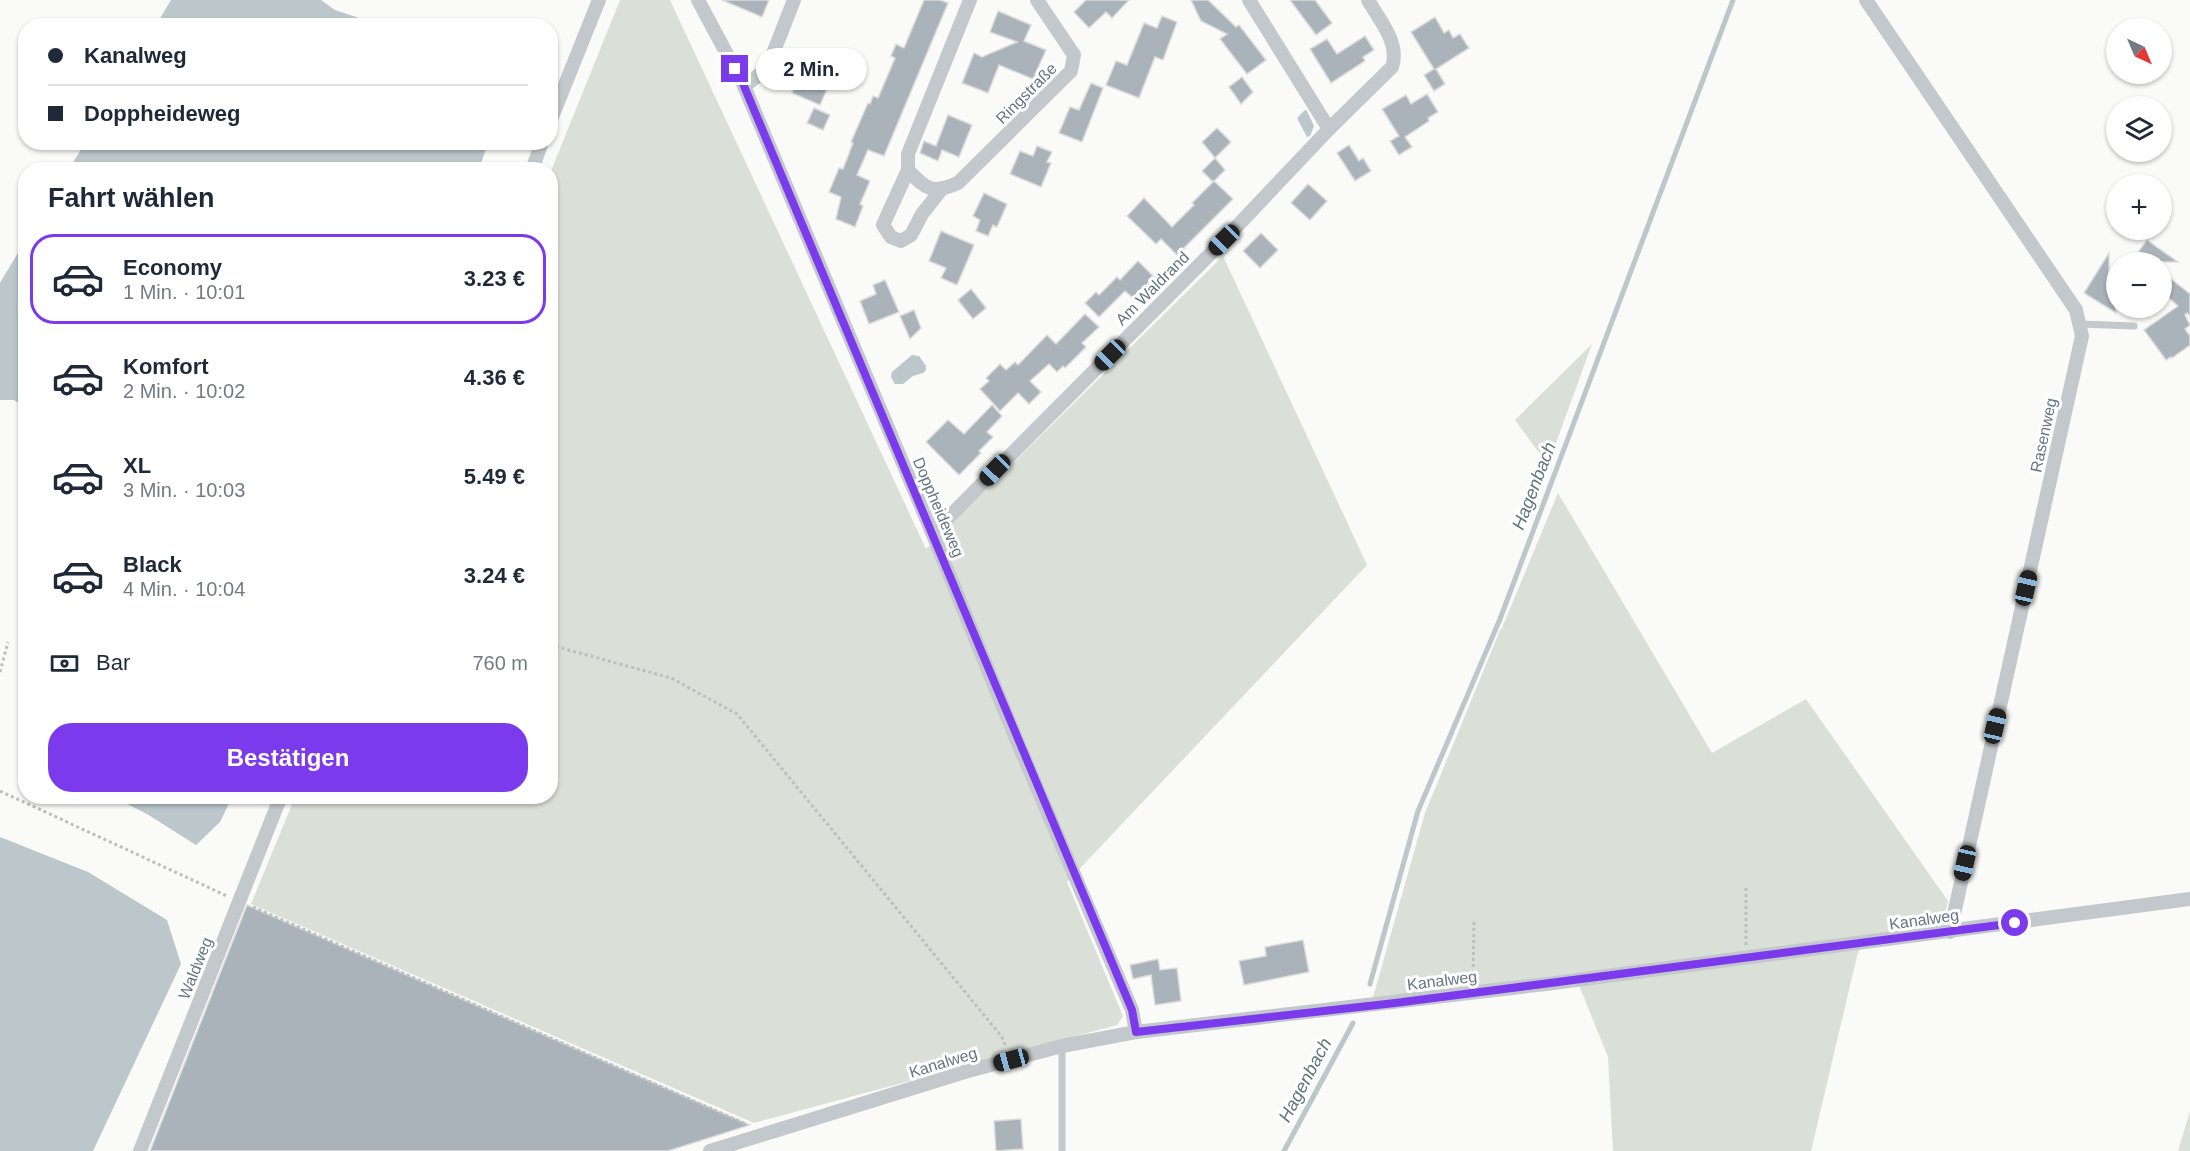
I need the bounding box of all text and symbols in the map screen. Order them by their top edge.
north arrow [2106,18,2172,84]
map controls [2106,18,2172,318]
text: Kanalweg [84,43,187,68]
callout: 2 Min. [756,48,867,90]
route end [721,55,748,82]
text: 2 Min. [783,58,840,80]
street label: Ringstraße [993,60,1060,127]
button: layers [2106,96,2172,162]
text: Doppheideweg [84,101,240,126]
button: + [2106,174,2172,240]
text: Fahrt wählen [48,183,215,213]
car [1205,221,1243,259]
street label: Am Waldrand [1112,248,1192,328]
icon: car [51,252,105,306]
button: − [2106,252,2172,318]
text: Economy [123,255,222,280]
text: 3.23 € [464,266,525,291]
text: 1 Min. · 10:01 [123,281,245,303]
car [1091,336,1129,374]
icon: car [51,351,105,405]
text: Komfort [123,354,209,379]
text: 4.36 € [464,365,525,390]
text: 2 Min. · 10:02 [123,380,245,402]
street label: Rasenweg [2027,396,2060,474]
water label: Hagenbach [1508,439,1560,533]
icon: car [51,450,105,504]
car [976,451,1014,489]
text: XL [123,453,151,478]
street label: Doppheideweg [910,455,967,560]
text: 5.49 € [464,464,525,489]
text: 3 Min. · 10:03 [123,479,245,501]
icon: car [51,549,105,603]
text: Black [123,552,182,577]
text: 3.24 € [464,563,525,588]
car [2013,568,2039,608]
text: 4 Min. · 10:04 [123,578,245,600]
icon: cash [48,647,81,680]
text: Bar [96,650,130,675]
text: 760 m [472,652,528,674]
car [1982,706,2008,746]
button: Bestätigen [48,723,528,792]
car [1952,843,1978,883]
street label: Kanalweg [1888,906,1960,933]
route start [2001,909,2028,936]
street label: Waldweg [175,935,216,1002]
street label: Kanalweg [1406,968,1478,993]
water label: Hagenbach [1275,1035,1335,1125]
street label: Kanalweg [907,1044,979,1081]
car [991,1047,1031,1073]

